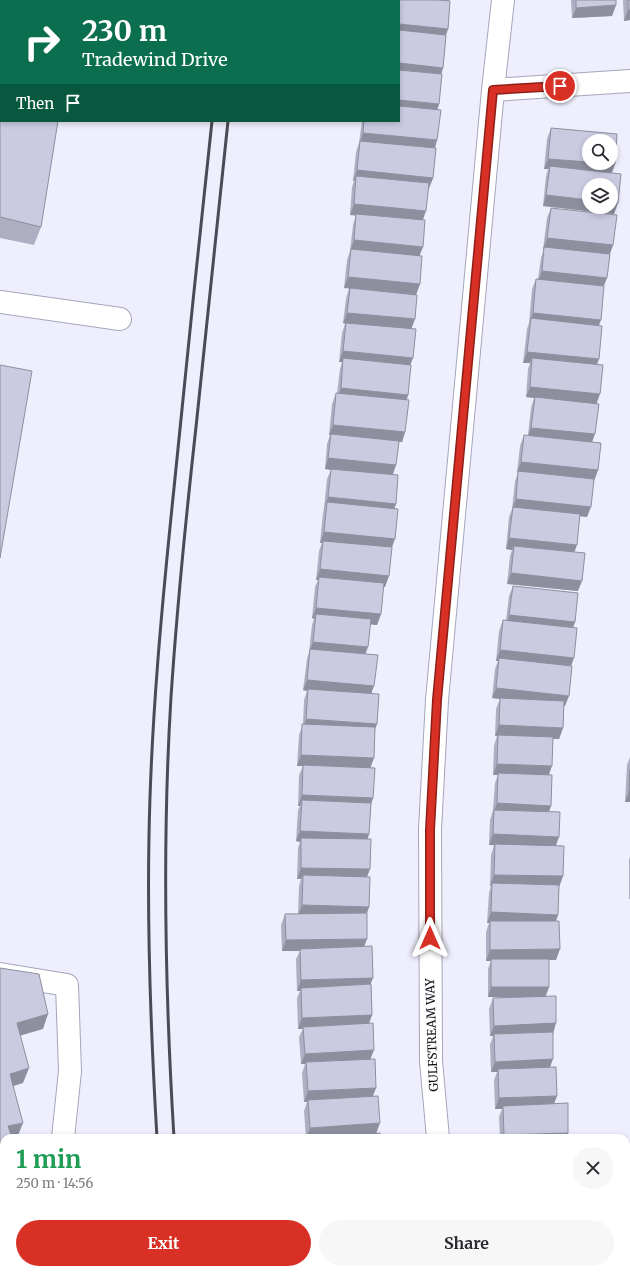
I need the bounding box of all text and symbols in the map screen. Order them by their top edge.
text: 230 m [82,13,167,49]
icon: right [16,16,68,68]
text: Tradewind Drive [82,48,228,71]
pin [543,69,577,103]
icon: arrive [549,75,571,97]
icon: arrive [62,92,84,114]
text: Then [16,94,54,113]
map controls [582,134,618,214]
button: search [582,134,618,170]
button: layers [582,178,618,214]
position arrow [409,917,451,959]
street label: GULFSTREAM WAY [422,978,441,1092]
text: 1 min [16,1144,81,1175]
button: close [572,1147,614,1189]
text: 250 m · 14:56 [16,1175,93,1192]
button: Exit [16,1220,311,1266]
button: Share [319,1220,614,1266]

